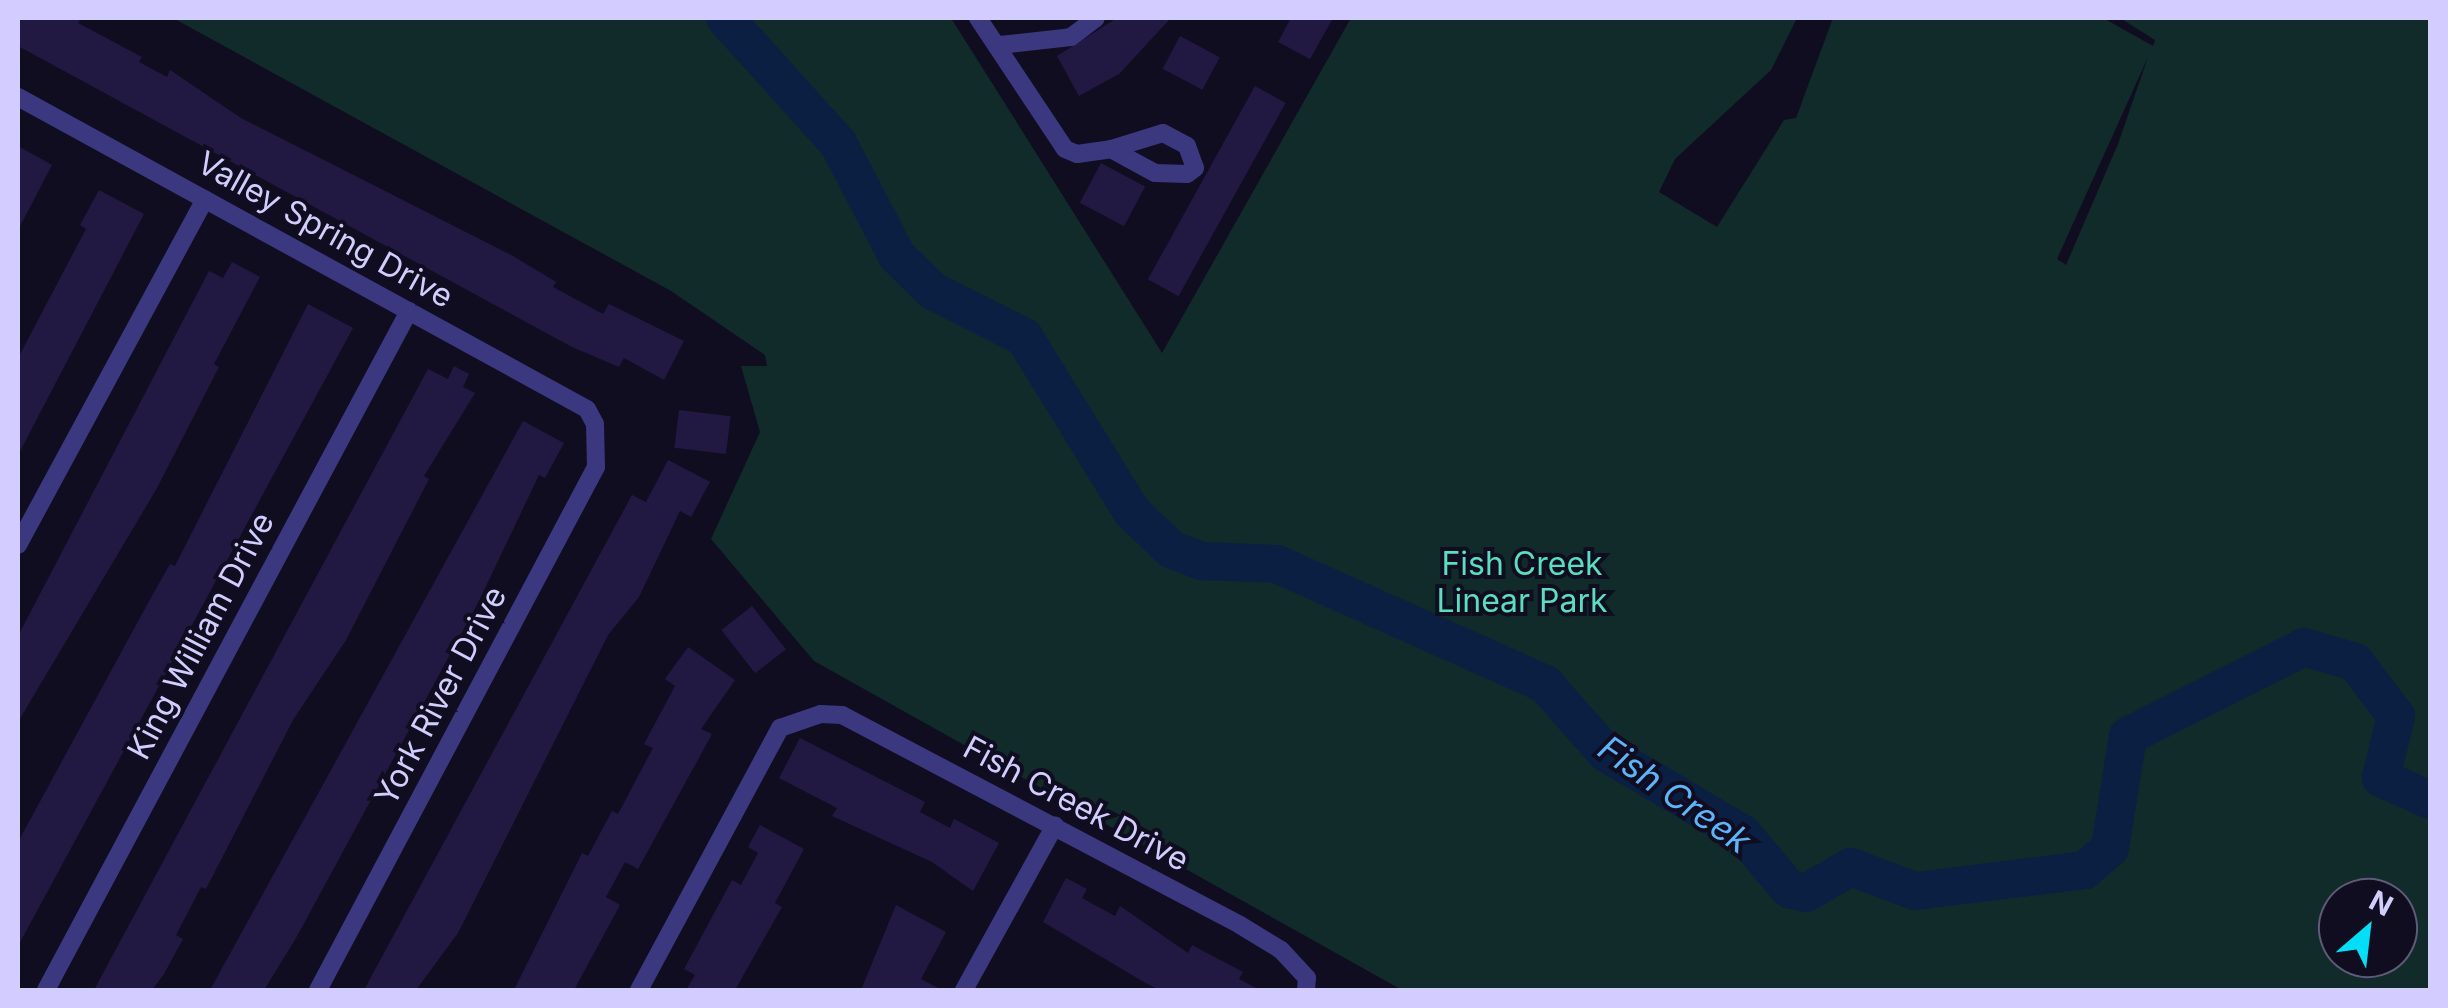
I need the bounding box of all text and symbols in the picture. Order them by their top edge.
street label: Valley Spring Drive [190,144,460,316]
street label: King William Drive [120,506,282,766]
park label: Fish Creek Linear Park [1436,546,1608,621]
street label: York River Drive [367,580,515,812]
water label: Fish Creek [1591,726,1759,862]
street label: Fish Creek Drive [957,728,1195,880]
north arrow [2318,878,2418,978]
text: N [2364,883,2399,923]

